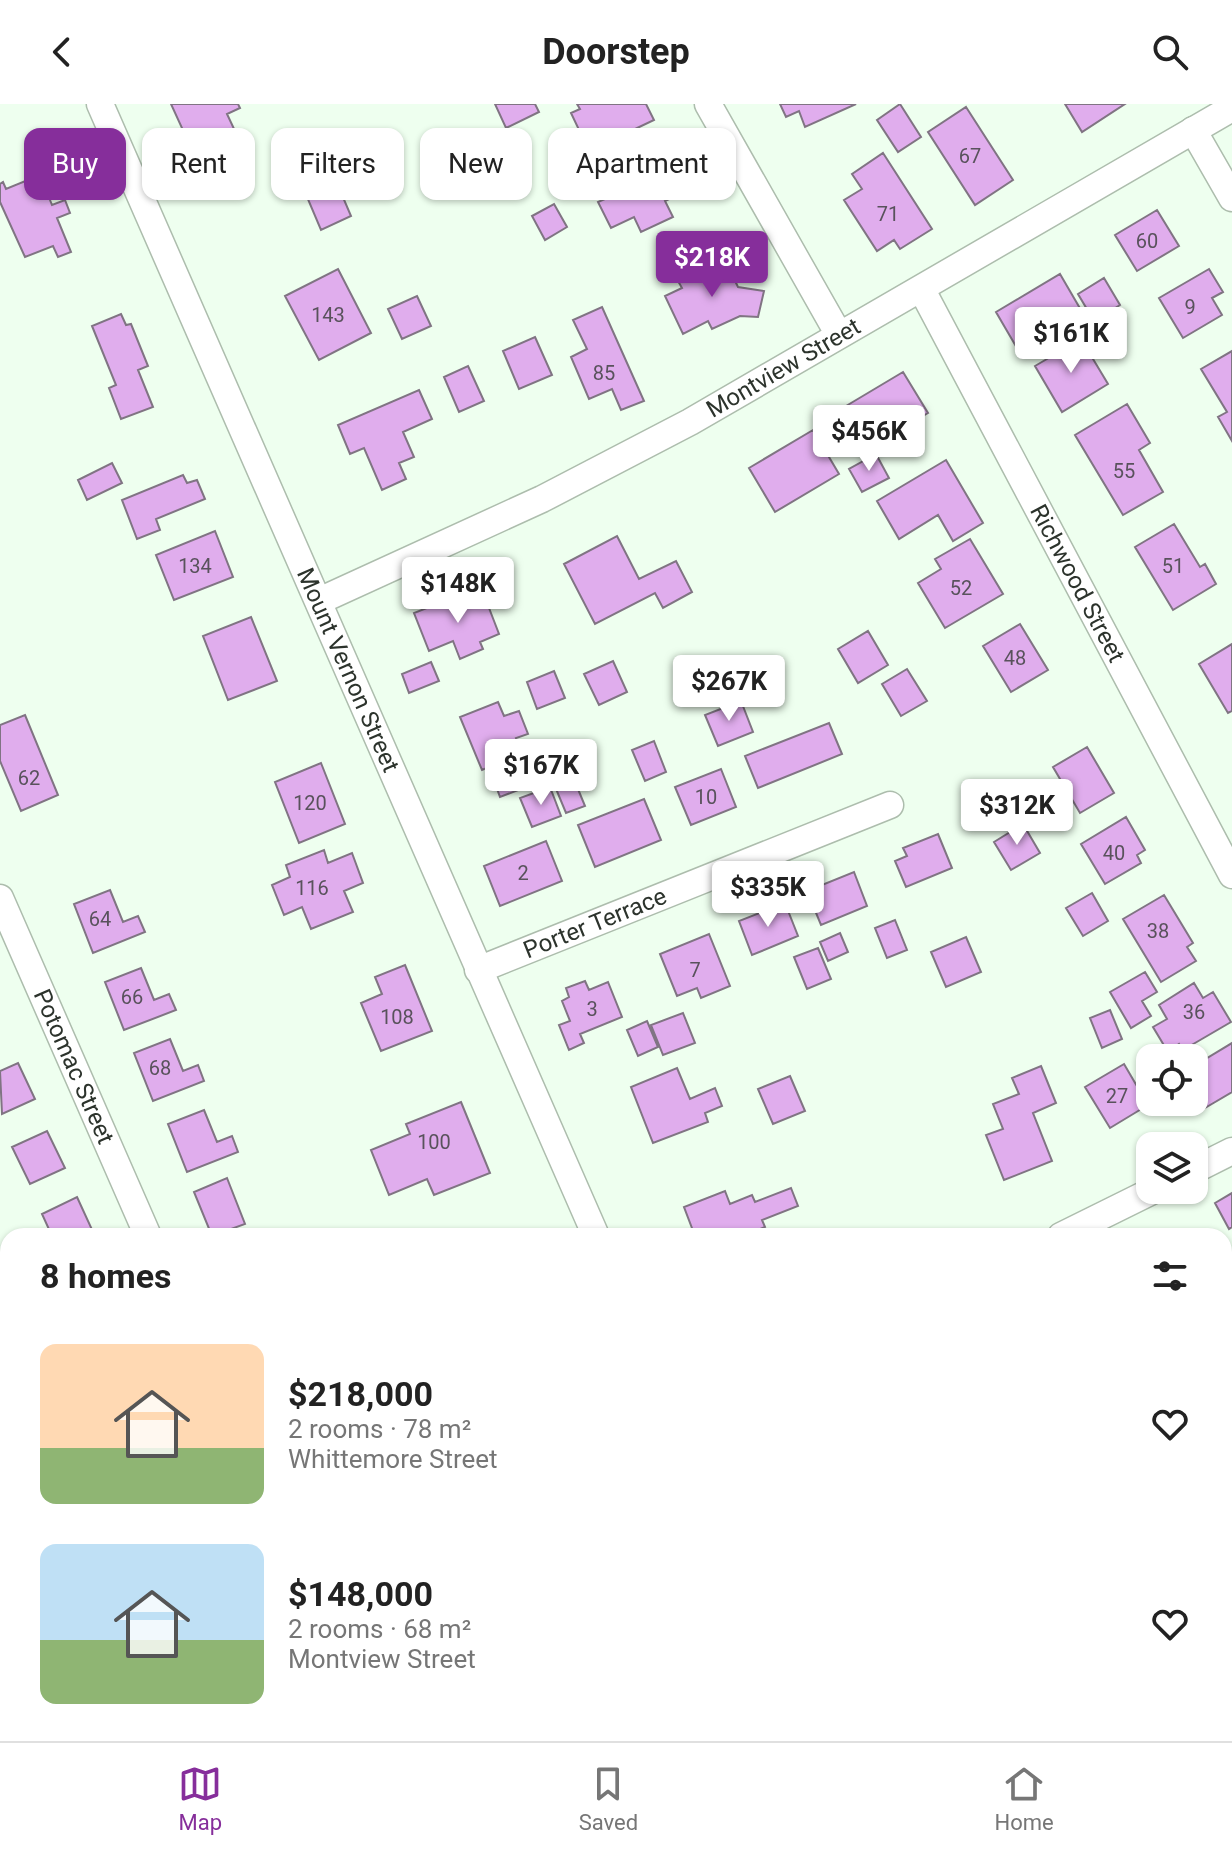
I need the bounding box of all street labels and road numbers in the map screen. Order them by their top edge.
street label: Montview Street [701,312,866,423]
street label: Richwood Street [1024,500,1131,667]
street label: Mount Vernon Street [291,564,405,777]
street label: Porter Terrace [519,882,671,964]
street label: Potomac Street [28,985,120,1148]

